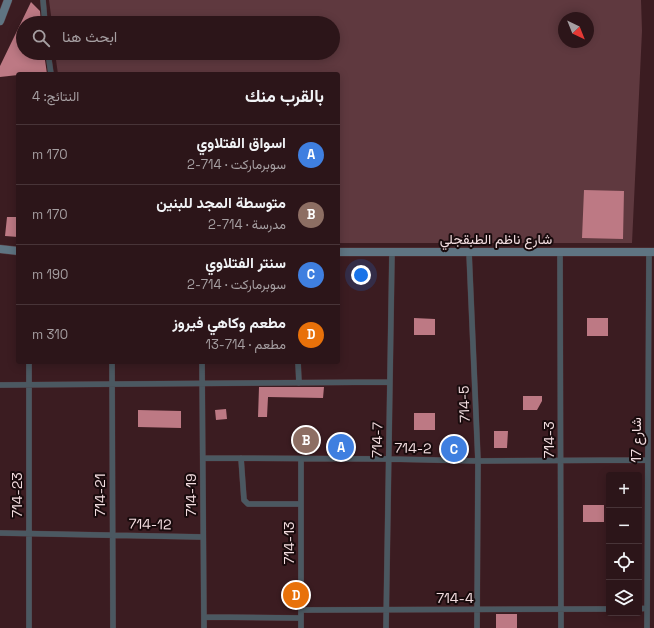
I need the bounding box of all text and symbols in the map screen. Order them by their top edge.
north arrow [558,12,594,48]
search box [16,16,340,60]
icon: search [30,27,52,49]
text: ابحث هنا [62,27,117,46]
text: بالقرب منك [245,85,324,107]
text: النتائج: 4 [32,88,79,105]
text: اسواق الفتلاوي [196,133,286,152]
text: 170 m [32,146,68,163]
text: A [307,146,315,163]
text: سوبرماركت · 714-2 [187,156,286,173]
text: متوسطة المجد للبنين [156,193,286,212]
text: 170 m [32,206,68,223]
text: B [307,206,315,223]
text: مدرسة · 714-2 [208,216,286,233]
street label: شارع ناظم الطبقجلي [440,230,552,251]
text: سنتر الفتلاوي [205,253,286,272]
your location [351,265,371,285]
text: 190 m [32,266,68,283]
text: C [307,266,315,283]
text: سوبرماركت · 714-2 [187,276,286,293]
text: مطعم وكاهي فيروز [172,313,286,332]
text: 310 m [32,326,68,343]
text: D [307,326,315,343]
text: مطعم · 714-13 [206,336,286,353]
street label: 714-5 [454,385,474,423]
street label: شارع 17 [627,417,647,463]
street label: 714-3 [540,421,558,459]
street label: 714-7 [368,422,386,458]
pin: B [293,425,319,455]
pin: A [328,432,354,462]
pin: C [441,434,467,464]
street label: 714-2 [394,439,432,457]
street label: 714-23 [8,472,26,518]
map controls [606,472,642,616]
button: + [606,472,642,508]
street label: 714-21 [91,473,109,517]
street label: 714-19 [182,473,200,517]
button: − [606,508,642,544]
street label: 714-12 [128,515,172,533]
street label: 714-13 [280,521,298,565]
button: locate [606,544,642,580]
pin: D [283,580,309,610]
button: layers [606,580,642,616]
street label: 714-4 [436,589,474,607]

